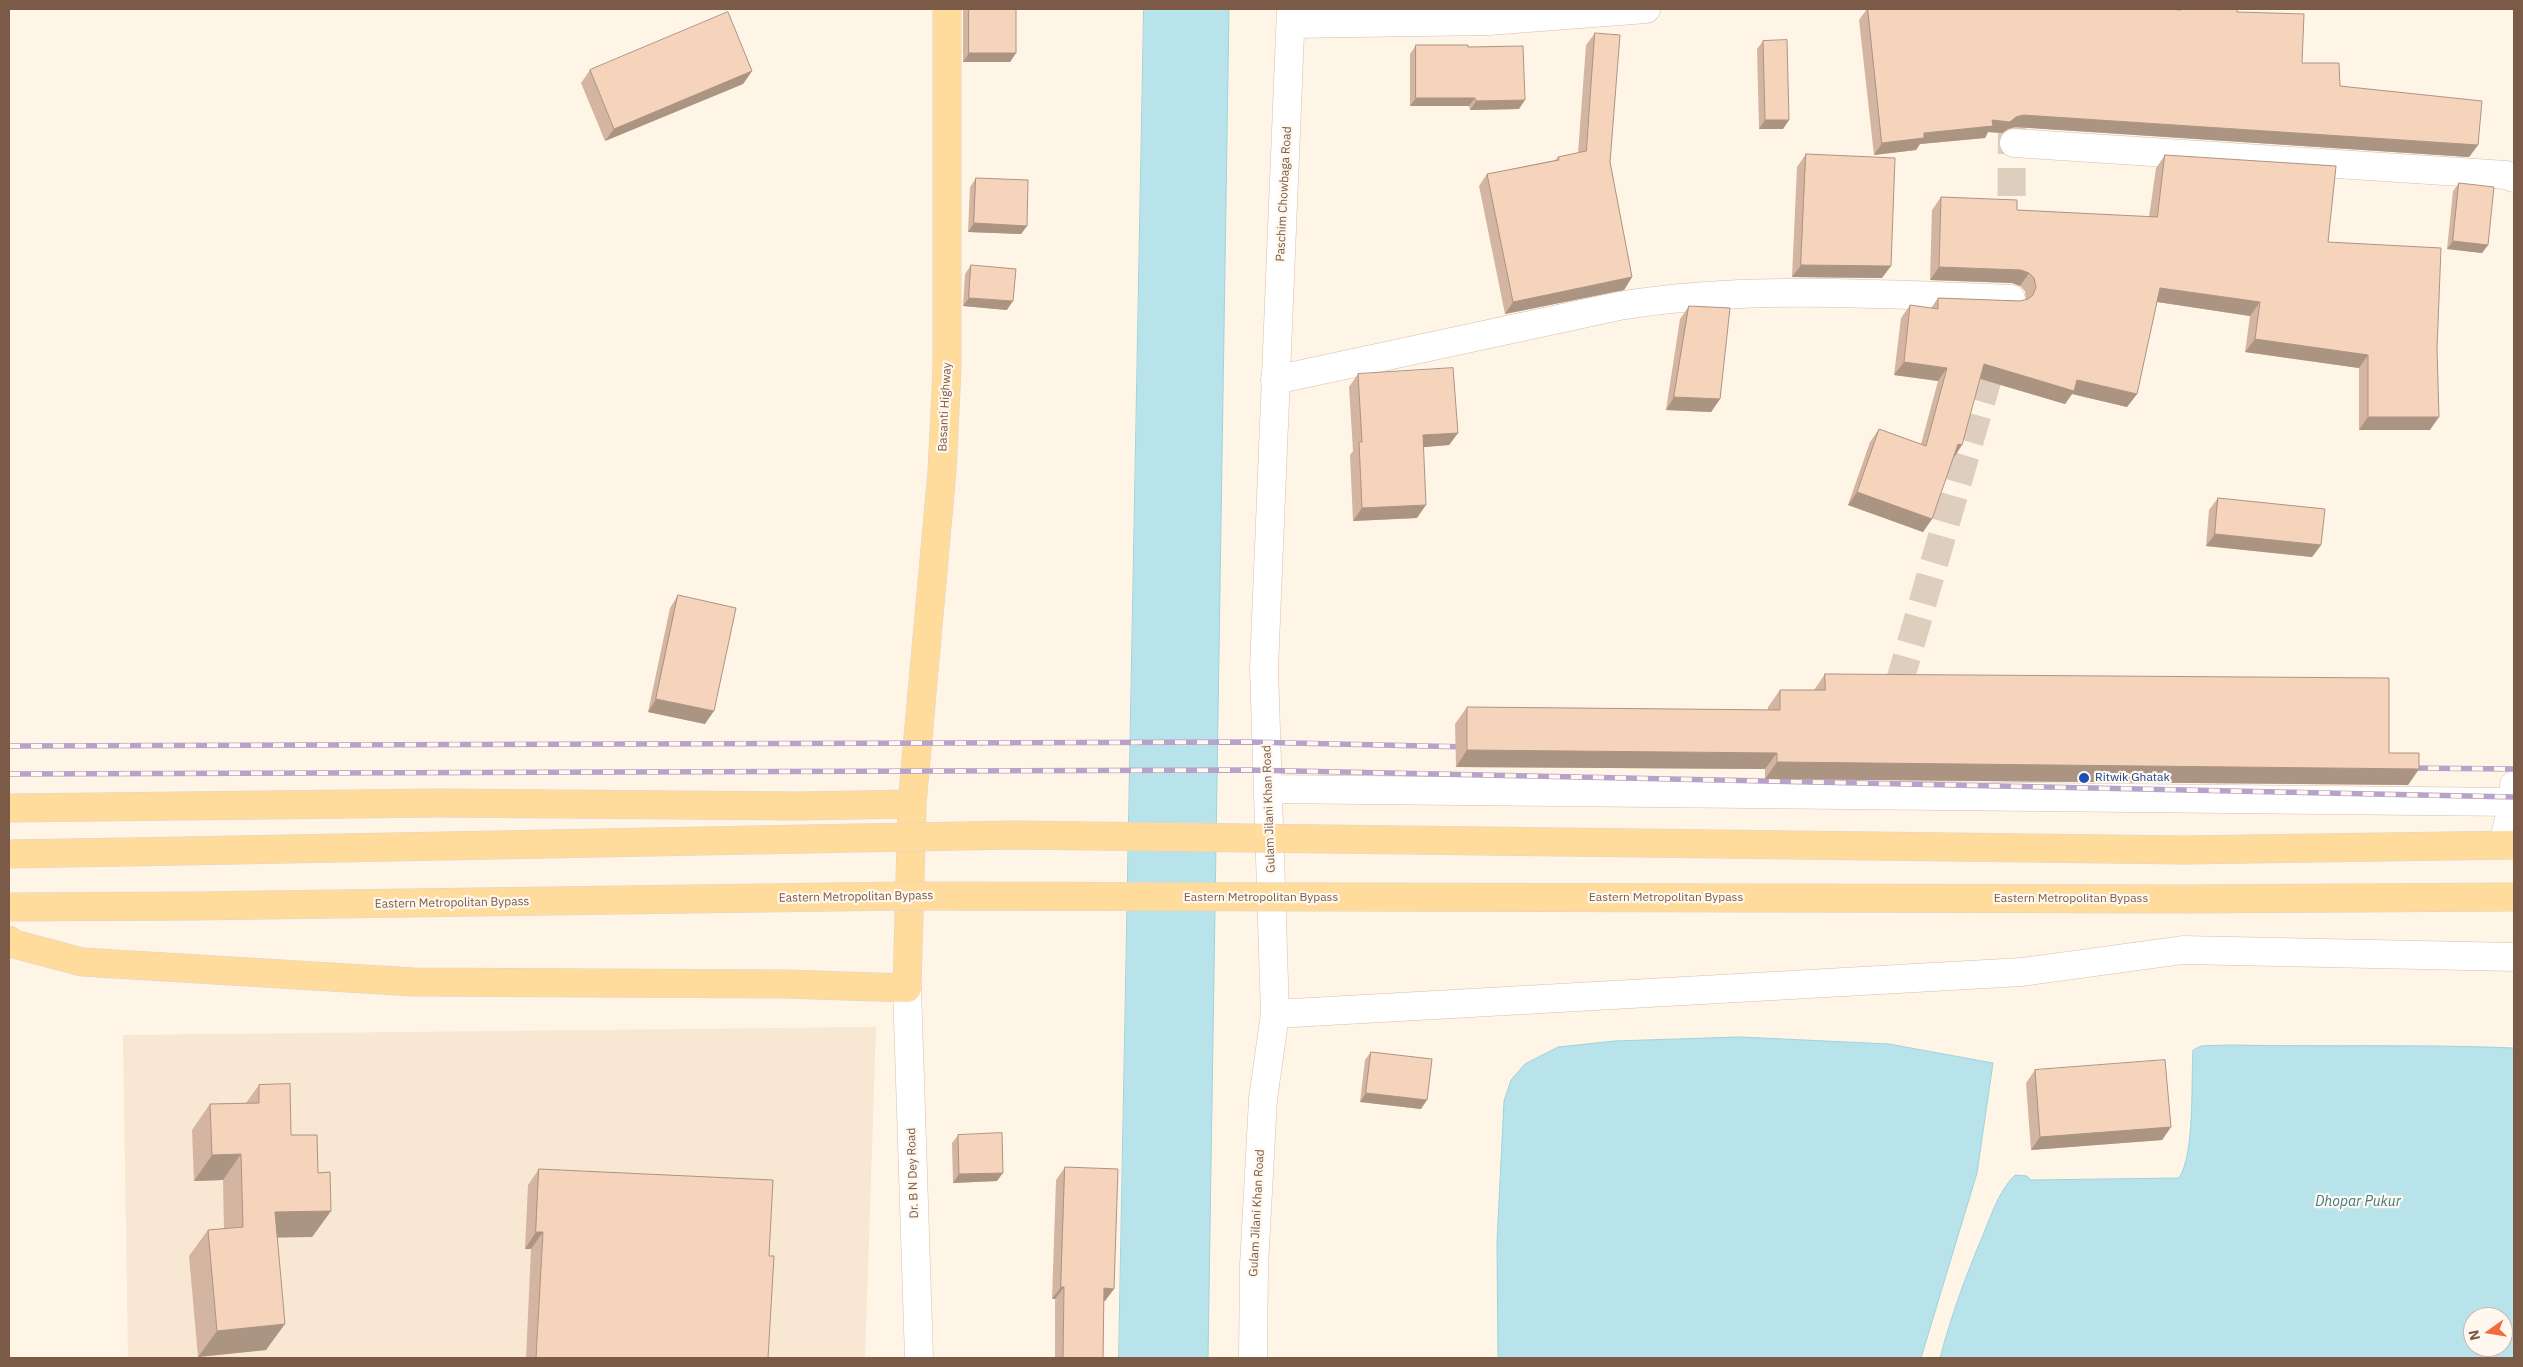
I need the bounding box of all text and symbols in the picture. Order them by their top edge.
street label: Paschim Chowbaga Road [1273,126,1295,262]
street label: Basanti Highway [935,362,955,452]
street label: Gulam Jilani Khan Road [1260,745,1278,873]
marker: Ritwik Ghatak [2077,771,2091,785]
place label: Ritwik Ghatak [2095,771,2170,785]
street label: Eastern Metropolitan Bypass [779,888,933,906]
street label: Eastern Metropolitan Bypass [1184,891,1338,905]
street label: Eastern Metropolitan Bypass [1589,891,1743,905]
street label: Eastern Metropolitan Bypass [1994,892,2148,906]
street label: Eastern Metropolitan Bypass [375,894,529,912]
street label: Dr. B N Dey Road [904,1127,922,1219]
street label: Gulam Jilani Khan Road [1246,1149,1268,1277]
water label: Dhopar Pukur [2315,1194,2401,1210]
north arrow [2463,1307,2513,1357]
text: N [2464,1328,2484,1342]

